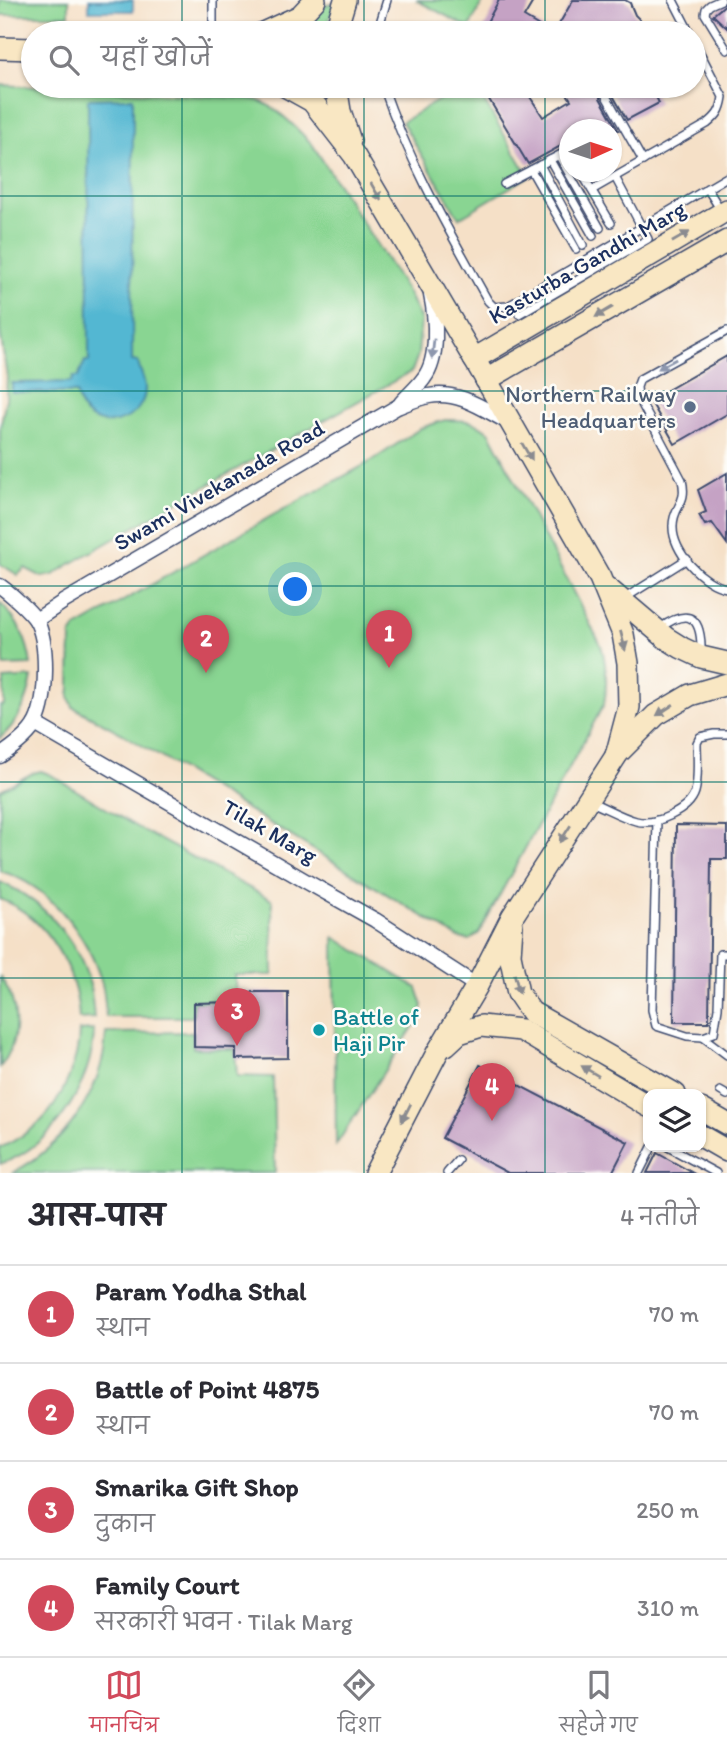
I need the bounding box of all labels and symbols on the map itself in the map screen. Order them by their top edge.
north arrow [559,119,622,182]
one-way arrow [369,182,382,201]
street label: Kasturba Gandhi Marg [484,194,691,330]
one-way arrow [671,231,690,243]
one-way arrow [595,306,614,318]
one-way arrow [427,338,438,360]
one-way arrow [657,358,677,370]
place label: Northern Railway Headquarters [505,380,676,434]
marker: Northern Railway Headquarters [682,399,698,415]
street label: Swami Vivekanada Road [109,413,329,557]
one-way arrow [521,442,533,461]
your location [278,572,312,606]
pin: 1 [366,610,412,668]
pin: 2 [183,615,229,673]
one-way arrow [618,630,629,652]
one-way arrow [655,703,675,716]
street label: Tilak Marg [218,793,323,869]
one-way arrow [559,824,572,844]
one-way arrow [512,973,523,995]
pin: 3 [214,988,260,1046]
place label: Battle of Haji Pir [333,1003,420,1057]
marker: Battle of Haji Pir [311,1022,327,1038]
pin: 4 [469,1063,515,1121]
one-way arrow [580,1065,599,1077]
one-way arrow [400,1103,412,1123]

